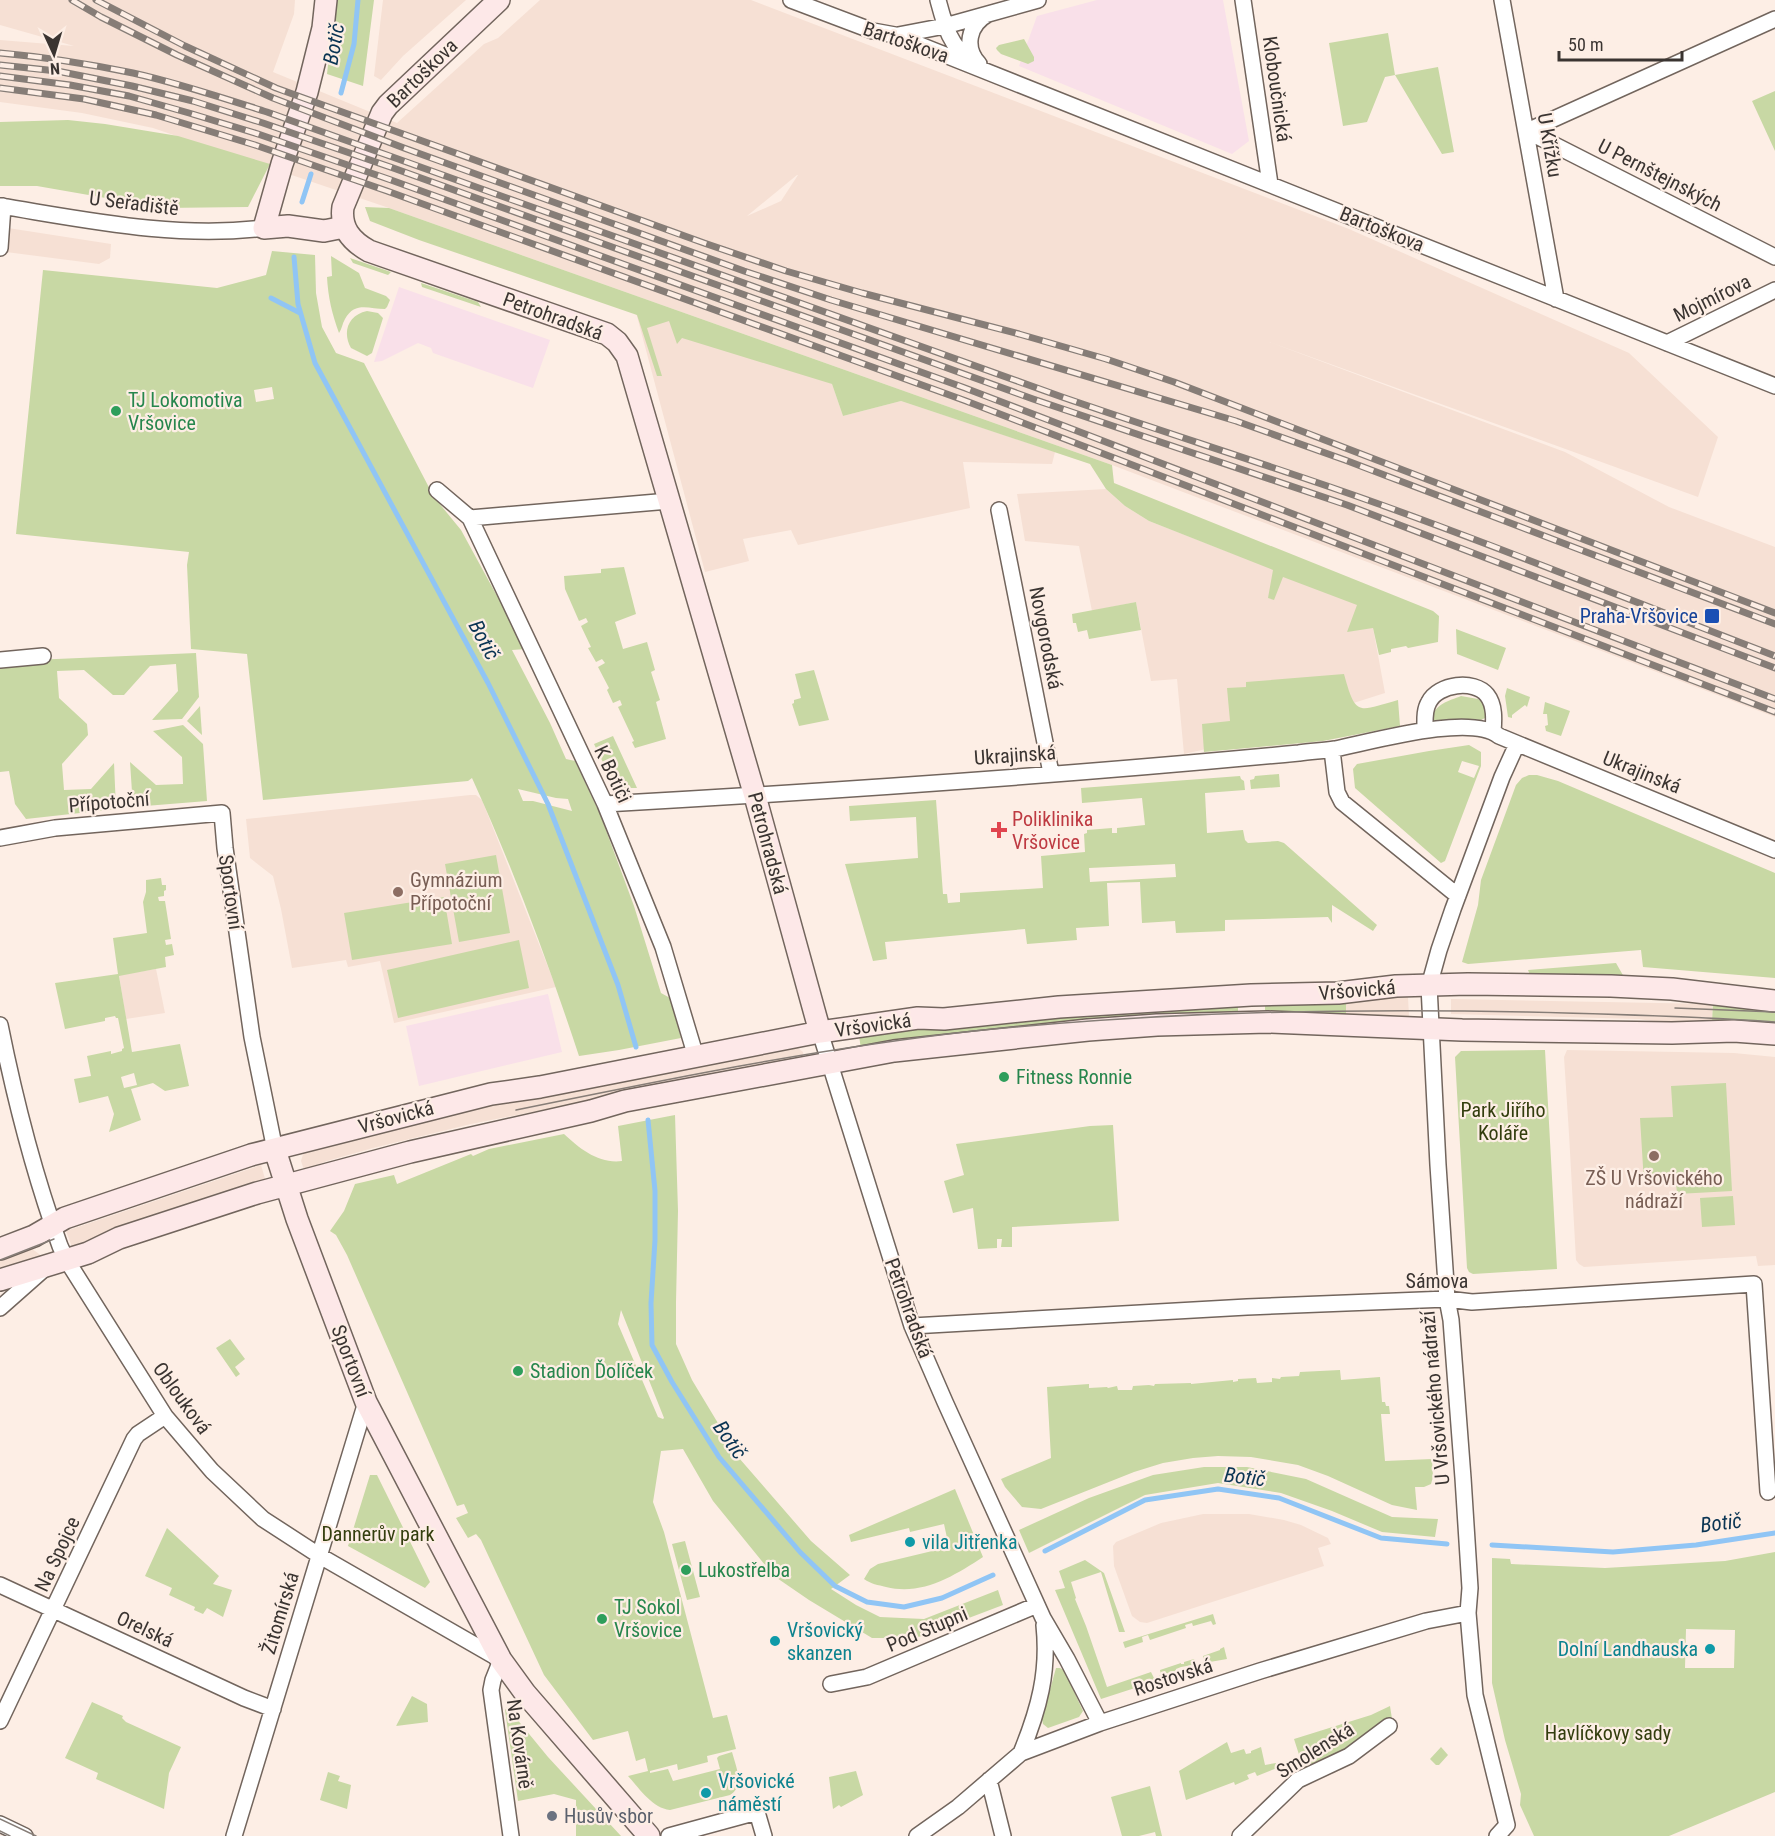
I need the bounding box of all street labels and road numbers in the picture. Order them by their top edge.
street label: Bartoškova [860,16,952,68]
street label: Bartoškova [382,34,462,112]
street label: Kloboučnická [1258,35,1296,143]
street label: U Křížku [1533,111,1567,179]
street label: U Pernštejnských [1594,133,1726,217]
street label: U Seřadiště [88,186,180,220]
street label: Bartoškova [1336,201,1428,257]
street label: Mojmírova [1669,269,1755,327]
street label: Petrohradská [500,287,606,345]
street label: Novgorodská [1024,585,1068,691]
street label: Ukrajinská [973,740,1057,770]
street label: K Botiči [589,741,637,807]
street label: Ukrajinská [1599,746,1685,798]
street label: Přípotoční [68,786,152,817]
street label: Petrohradská [743,789,793,897]
street label: Sportovní [214,853,248,932]
street label: Vršovická [1318,975,1396,1005]
street label: Vršovická [833,1008,913,1042]
street label: Vršovická [356,1095,436,1139]
street label: Petrohradská [880,1255,938,1361]
street label: Sámova [1406,1269,1468,1293]
street label: U Vršovického nádraží [1415,1309,1455,1486]
street label: Sportovní [326,1321,376,1402]
street label: Oblouková [148,1357,216,1439]
street label: Na Spojce [29,1513,85,1595]
street label: Žitomírská [256,1569,304,1657]
street label: Pod Stupni [883,1601,971,1657]
street label: Orelská [113,1606,177,1652]
street label: Rostovská [1130,1653,1216,1701]
street label: Na Kovárně [502,1698,538,1790]
street label: Smolenská [1272,1717,1358,1783]

